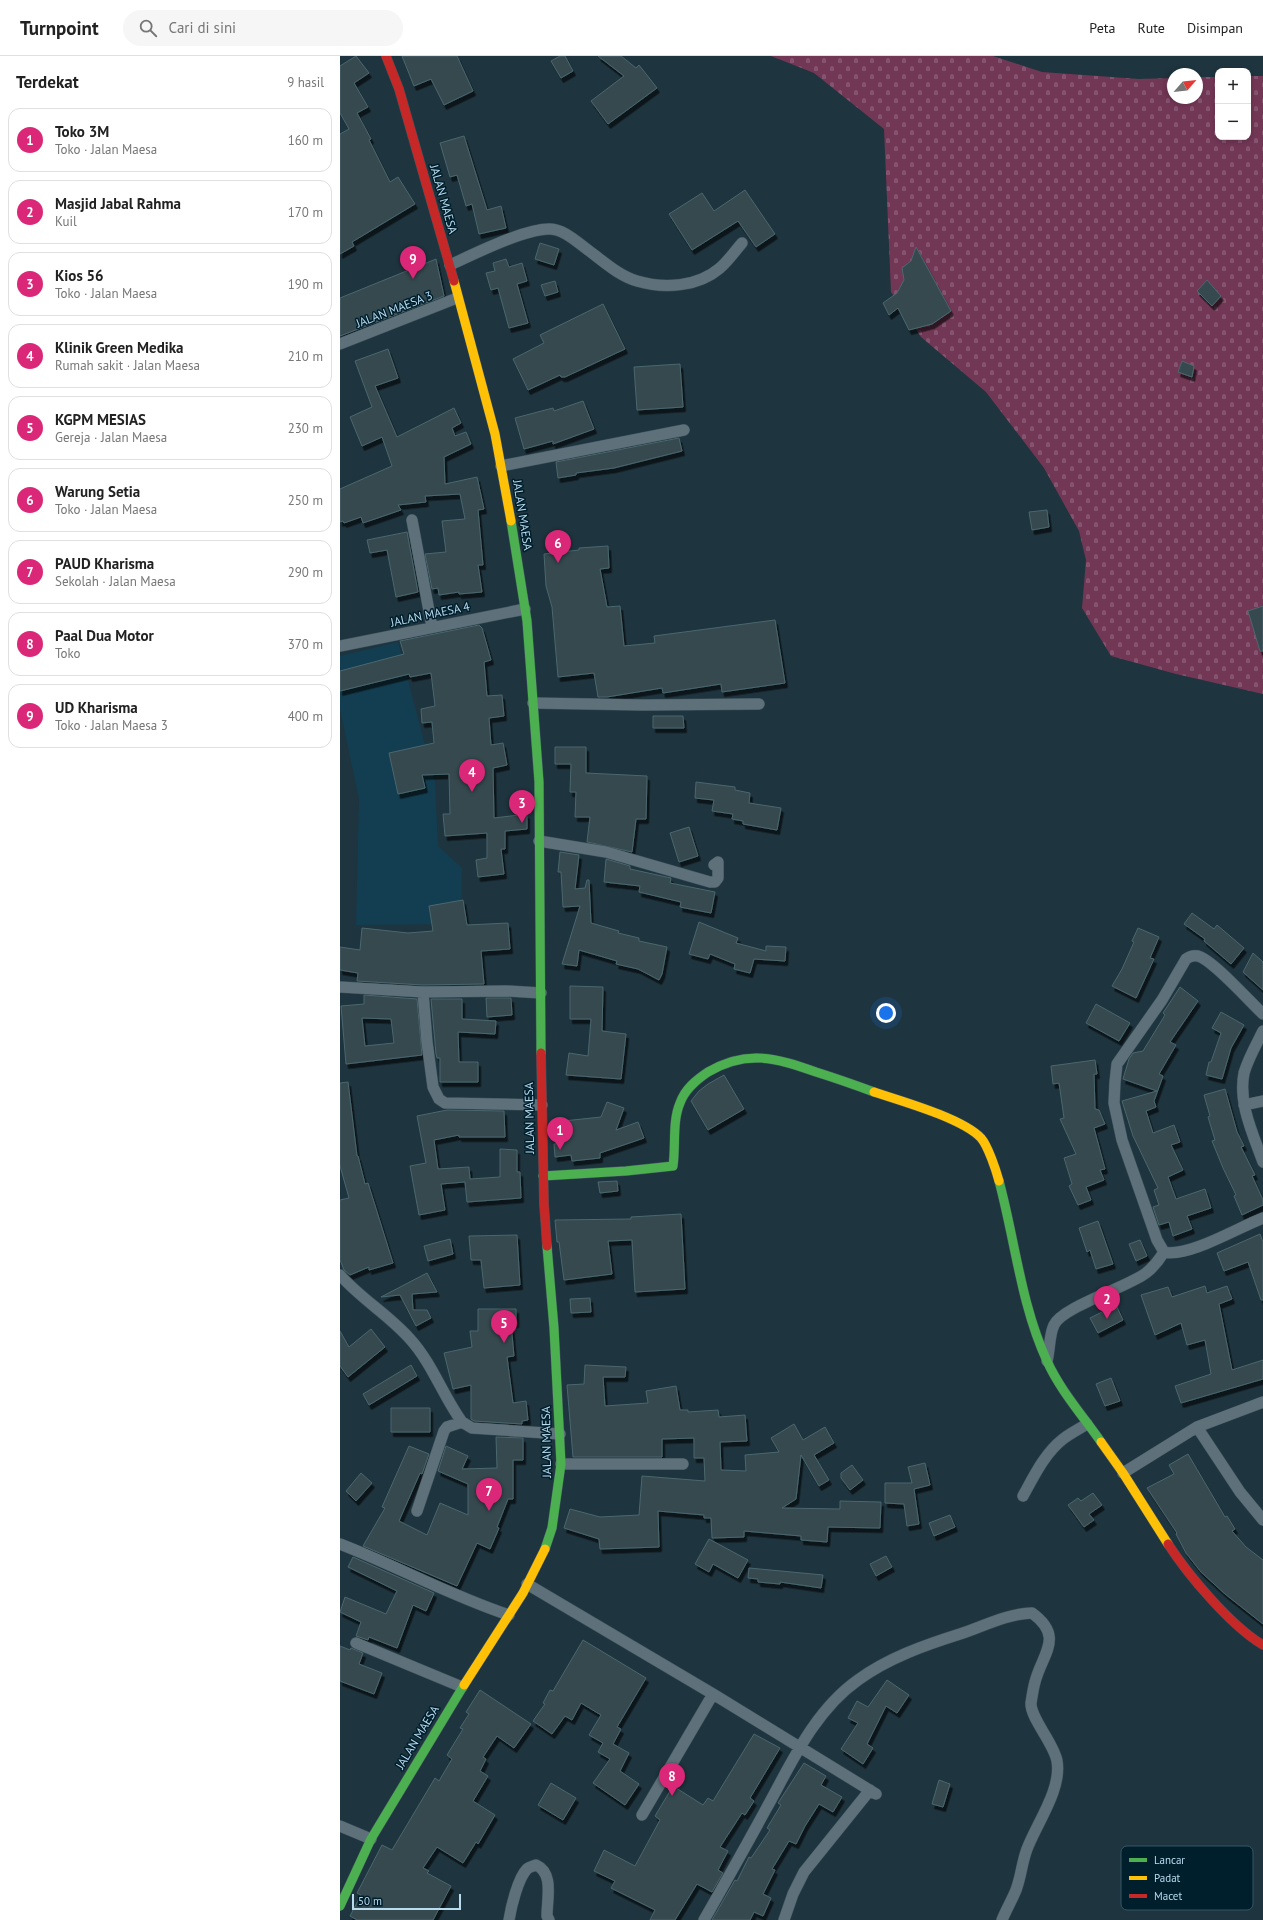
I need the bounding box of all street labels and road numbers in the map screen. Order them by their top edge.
street label: JALAN MAESA [427,162,461,235]
street label: JALAN MAESA 3 [353,288,434,331]
street label: JALAN MAESA [510,478,536,551]
street label: JALAN MAESA 4 [388,598,471,630]
street label: JALAN MAESA [521,1082,537,1155]
street label: JALAN MAESA [538,1406,554,1479]
street label: JALAN MAESA [392,1703,442,1772]

